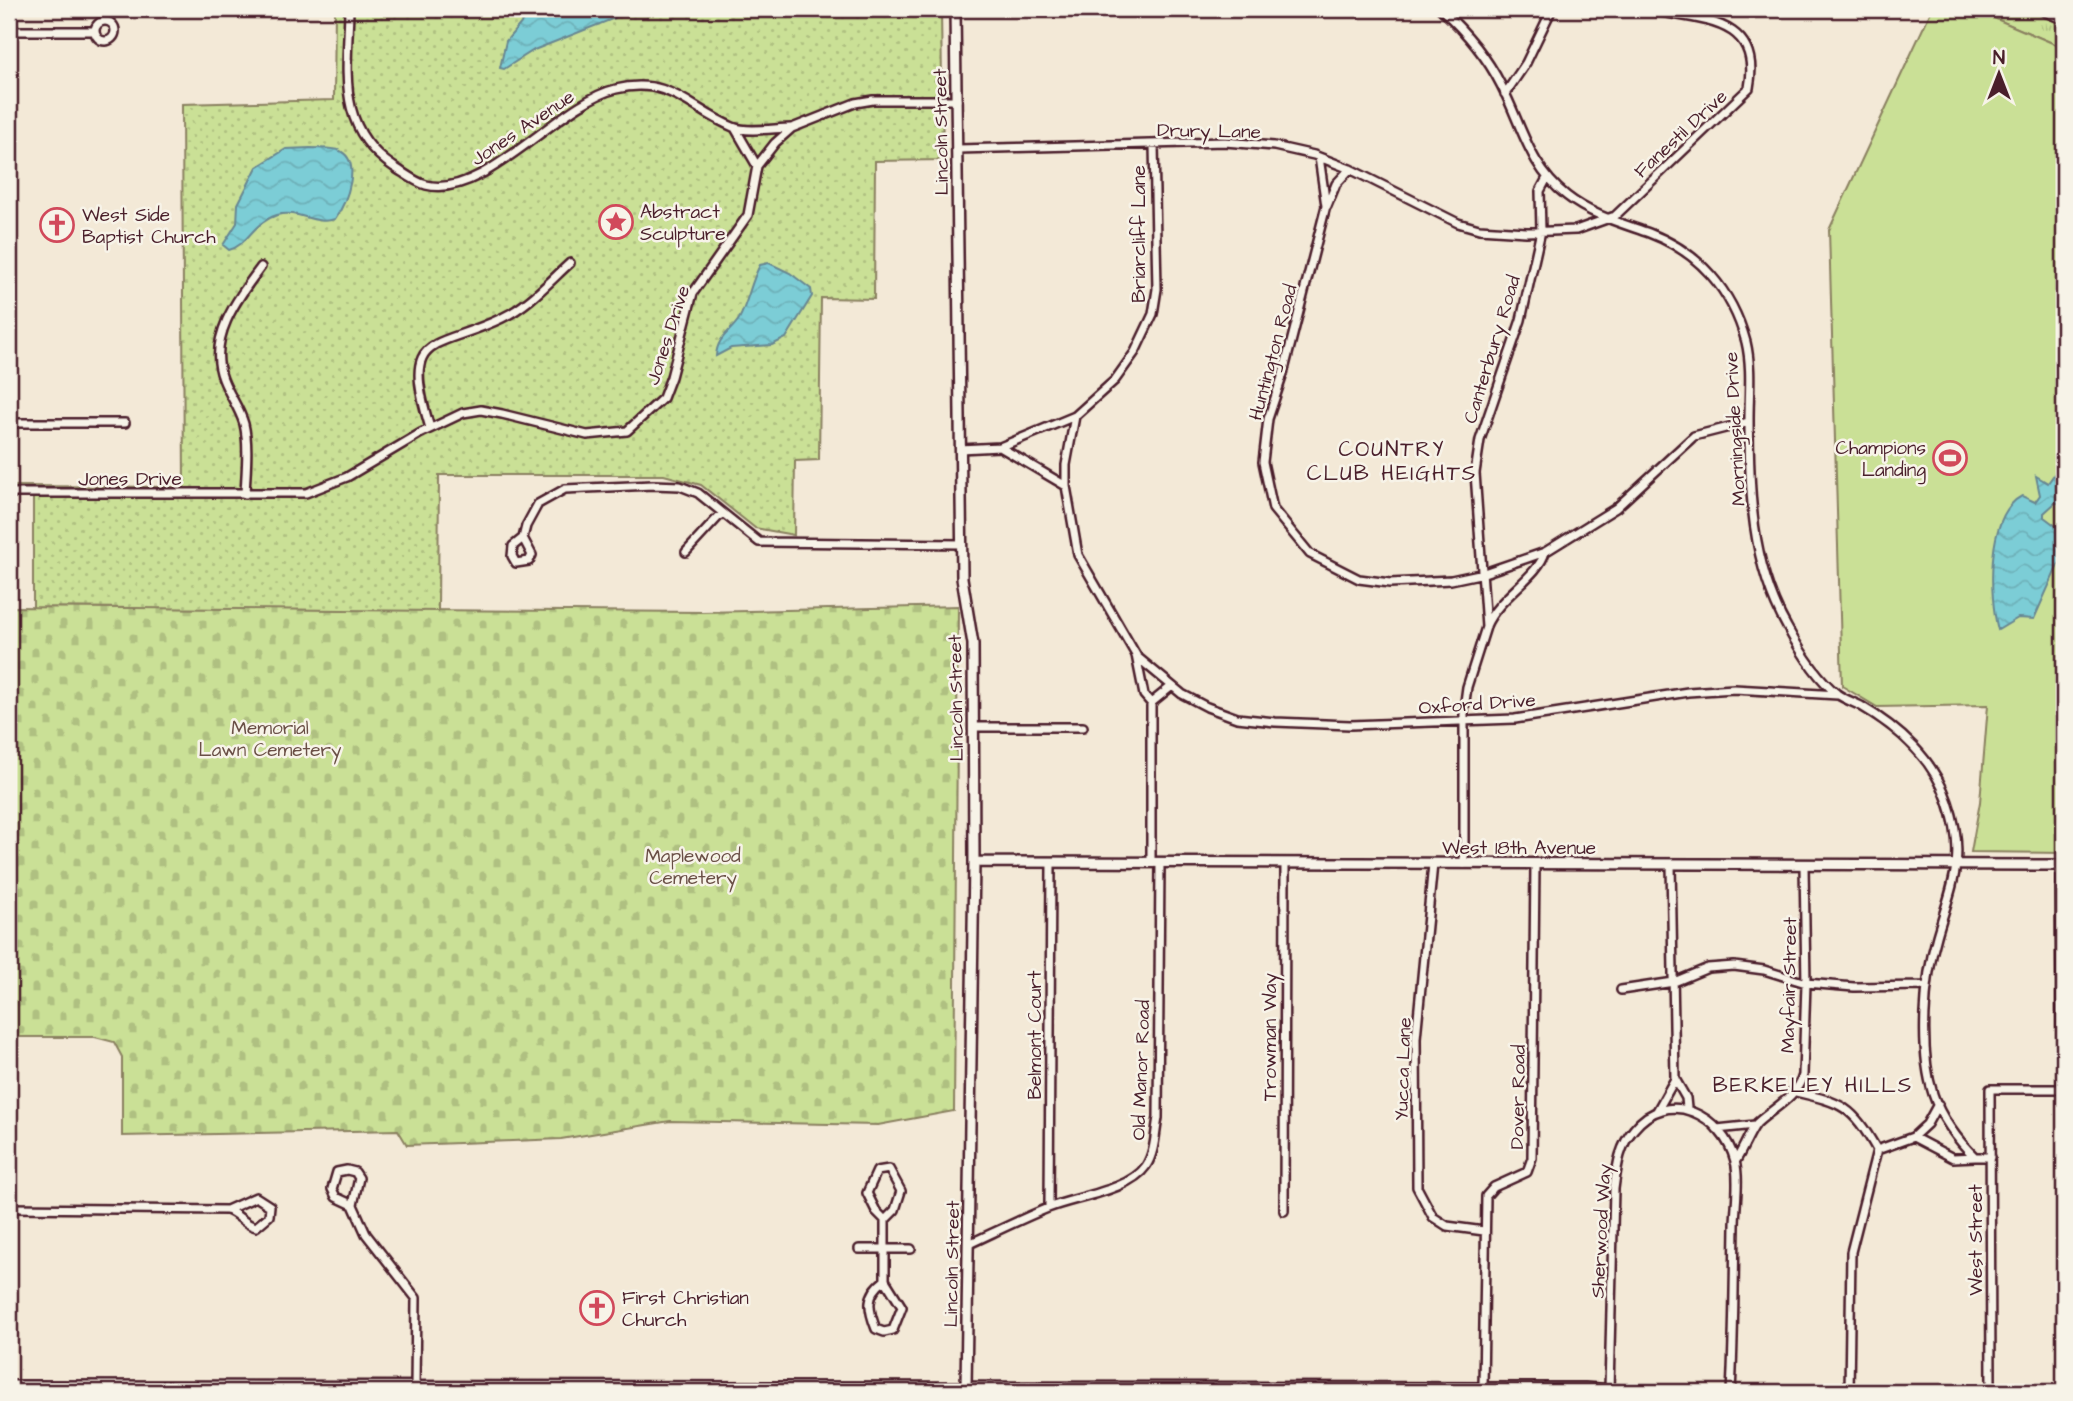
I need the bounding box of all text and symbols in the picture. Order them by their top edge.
north arrow [1965,38,2035,108]
text: N [1993,45,2005,72]
street label: Lincoln Street [927,68,956,196]
street label: Jones Avenue [466,84,580,173]
street label: Fanestil Drive [1628,84,1734,185]
street label: Drury Lane [1157,117,1261,147]
street label: Briarcliff Lane [1126,165,1153,303]
place label: Abstract Sculpture [640,199,726,248]
place label: West Side Baptist Church [82,202,216,251]
place icon: Abstract Sculpture [597,203,635,241]
church icon: West Side Baptist Church [38,206,76,244]
street label: Canterbury Road [1457,272,1529,427]
street label: Huntington Road [1242,281,1306,424]
street label: Jones Drive [640,282,697,389]
street label: Morningside Drive [1718,351,1754,507]
district label: COUNTRY CLUB HEIGHTS [1307,435,1477,488]
place label: Champions Landing [1836,435,1926,485]
sports icon: Champions Landing [1931,439,1969,477]
street label: Jones Drive [78,466,182,493]
street label: Lincoln Street [942,634,971,762]
street label: Oxford Drive [1418,687,1537,722]
park label: Memorial Lawn Cemetery [199,715,342,765]
street label: West 18th Avenue [1442,835,1596,862]
park label: Maplewood Cemetery [645,843,741,893]
street label: Mayfair Street [1775,916,1805,1053]
street label: Belmont Court [1022,970,1049,1100]
street label: Trowman Way [1257,972,1285,1101]
street label: Old Manor Road [1126,999,1157,1141]
street label: Yucca Lane [1388,1017,1419,1121]
street label: Dover Road [1504,1044,1533,1150]
district label: BERKELEY HILLS [1713,1071,1913,1100]
street label: Sherwood Way [1584,1163,1620,1299]
street label: West Street [1963,1184,1990,1296]
street label: Lincoln Street [938,1200,967,1328]
place label: First Christian Church [622,1285,749,1334]
church icon: First Christian Church [578,1289,616,1327]

